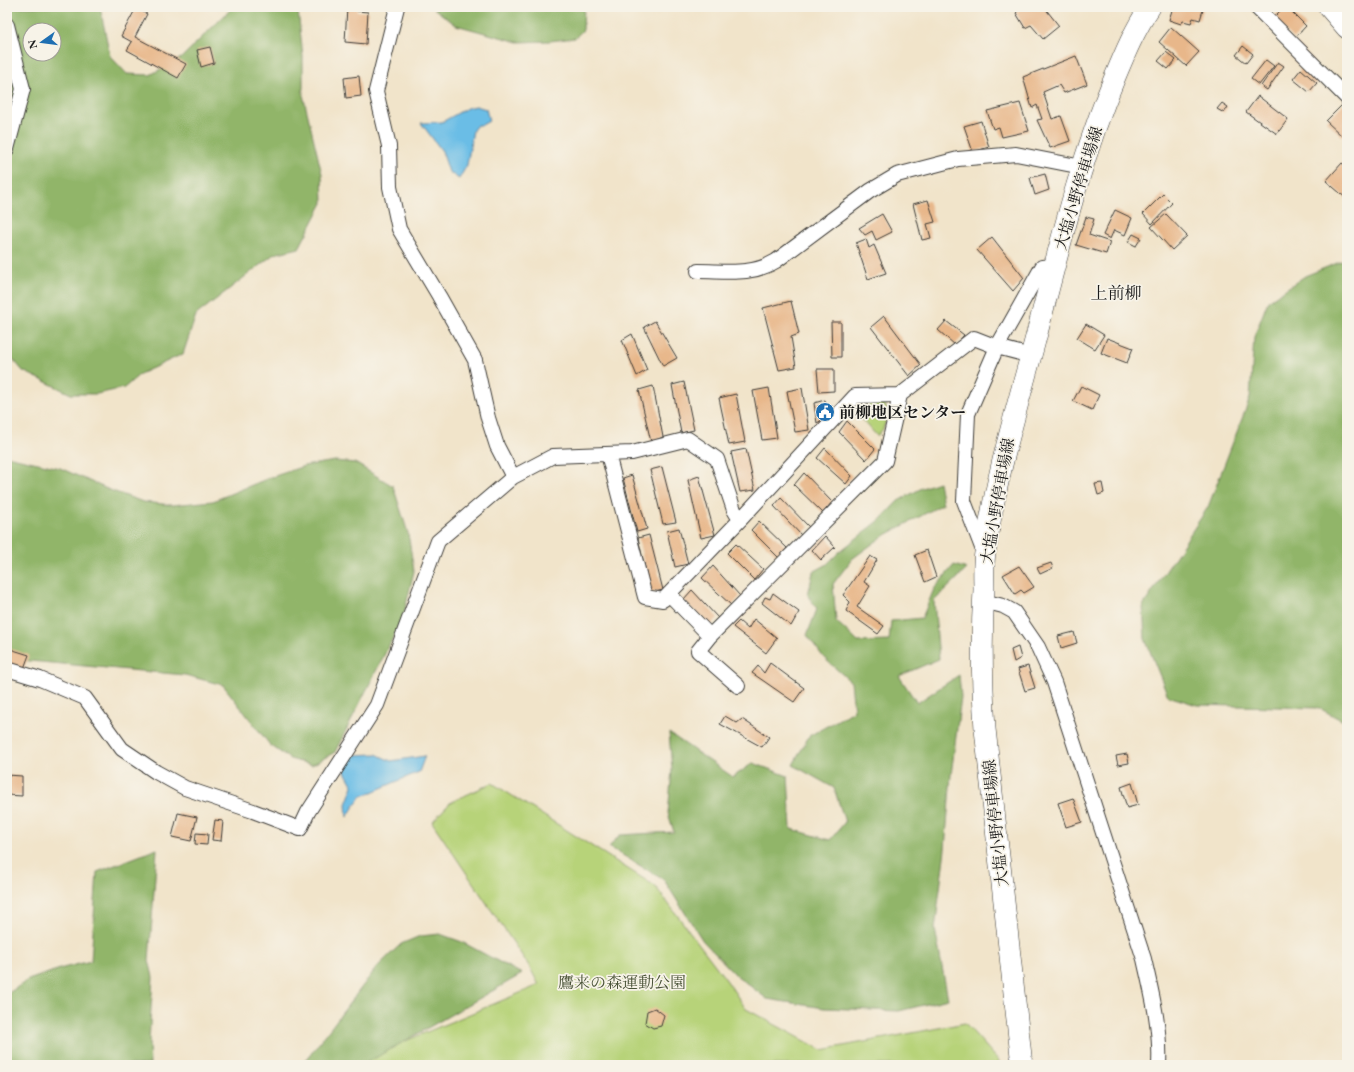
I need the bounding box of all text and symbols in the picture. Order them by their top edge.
north arrow [22,22,62,62]
text: N [24,38,40,50]
street label: 大塩小野停車場線 [1050,124,1107,252]
district label: 上前柳 [1091,282,1142,304]
public building icon: 前柳地区センター [814,401,836,423]
place label: 前柳地区センター [839,402,966,423]
street label: 大塩小野停車場線 [976,436,1019,566]
street label: 大塩小野停車場線 [978,758,1013,888]
park label: 鷹来の森運動公園 [558,972,686,993]

